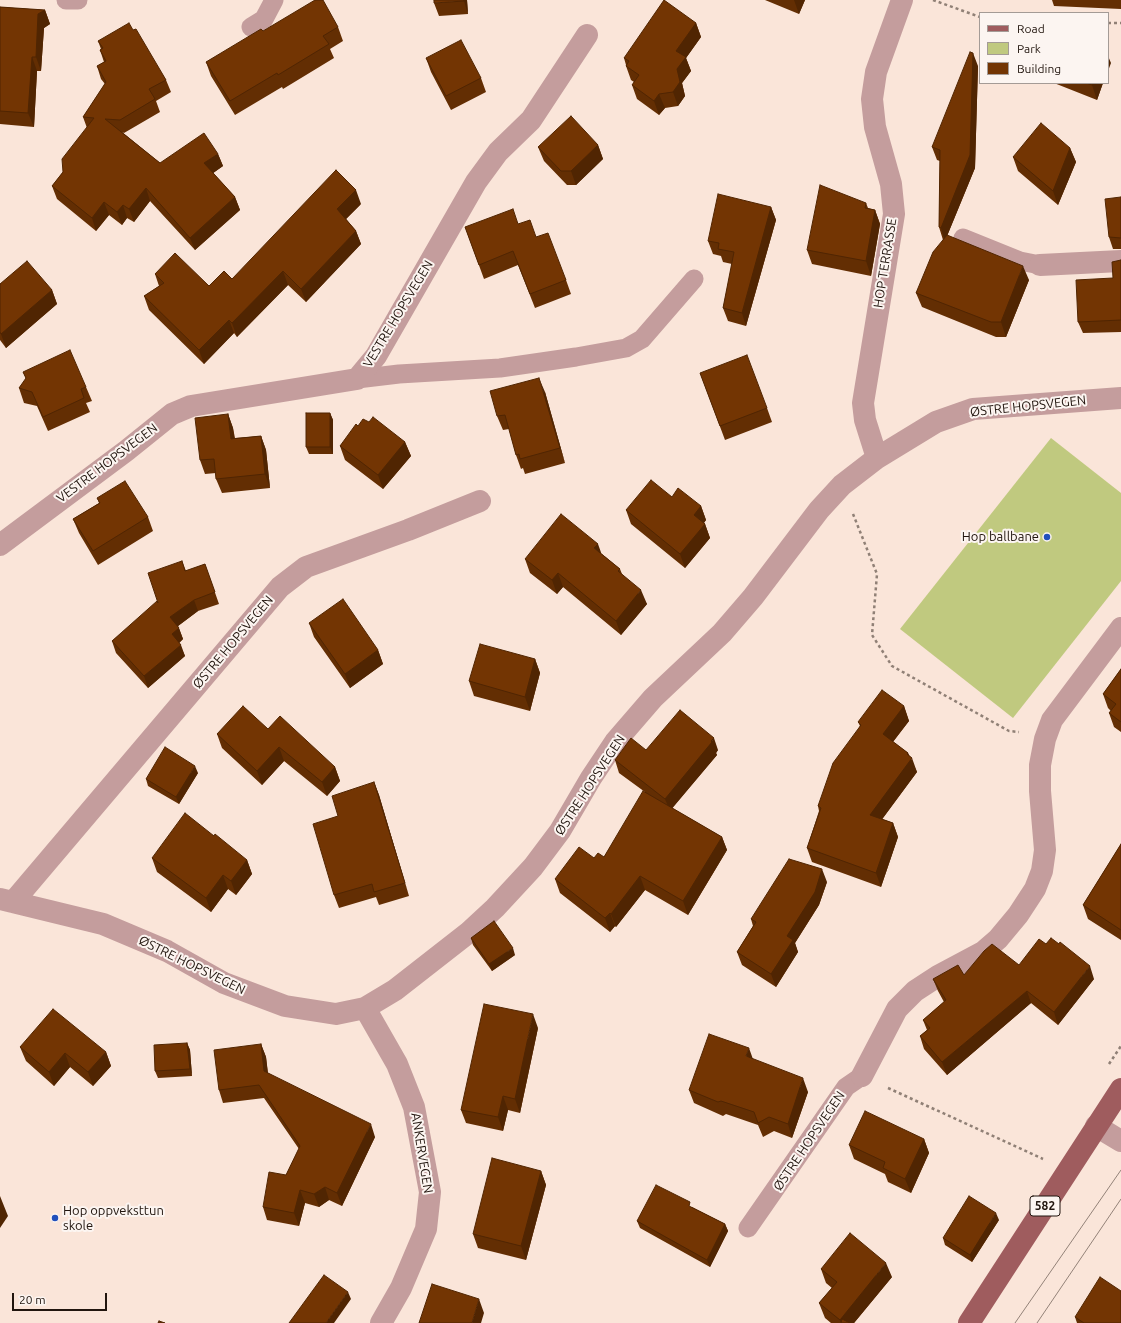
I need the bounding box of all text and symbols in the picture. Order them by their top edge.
legend [979,12,1109,84]
text: Road [1017,22,1045,35]
text: Park [1017,42,1041,55]
text: Building [1017,62,1061,75]
street label: HOP TERRASSE [870,217,900,309]
street label: VESTRE HOPSVEGEN [360,258,436,370]
street label: ØSTRE HOPSVEGEN [969,392,1087,420]
street label: VESTRE HOPSVEGEN [54,420,160,506]
place label: Hop ballbane [962,529,1039,545]
marker: Hop ballbane [1042,532,1052,542]
street label: ØSTRE HOPSVEGEN [190,592,276,692]
street label: ØSTRE HOPSVEGEN [552,732,628,838]
street label: ØSTRE HOPSVEGEN [136,932,248,998]
street label: ØSTRE HOPSVEGEN [770,1088,848,1194]
street label: ANKERVEGEN [408,1111,436,1195]
road number: 582 [1030,1196,1060,1216]
place label: Hop oppveksttun skole [63,1203,164,1234]
marker: Hop oppveksttun skole [50,1213,60,1223]
scale bar [14,1285,109,1311]
text: 20 m [19,1293,46,1306]

